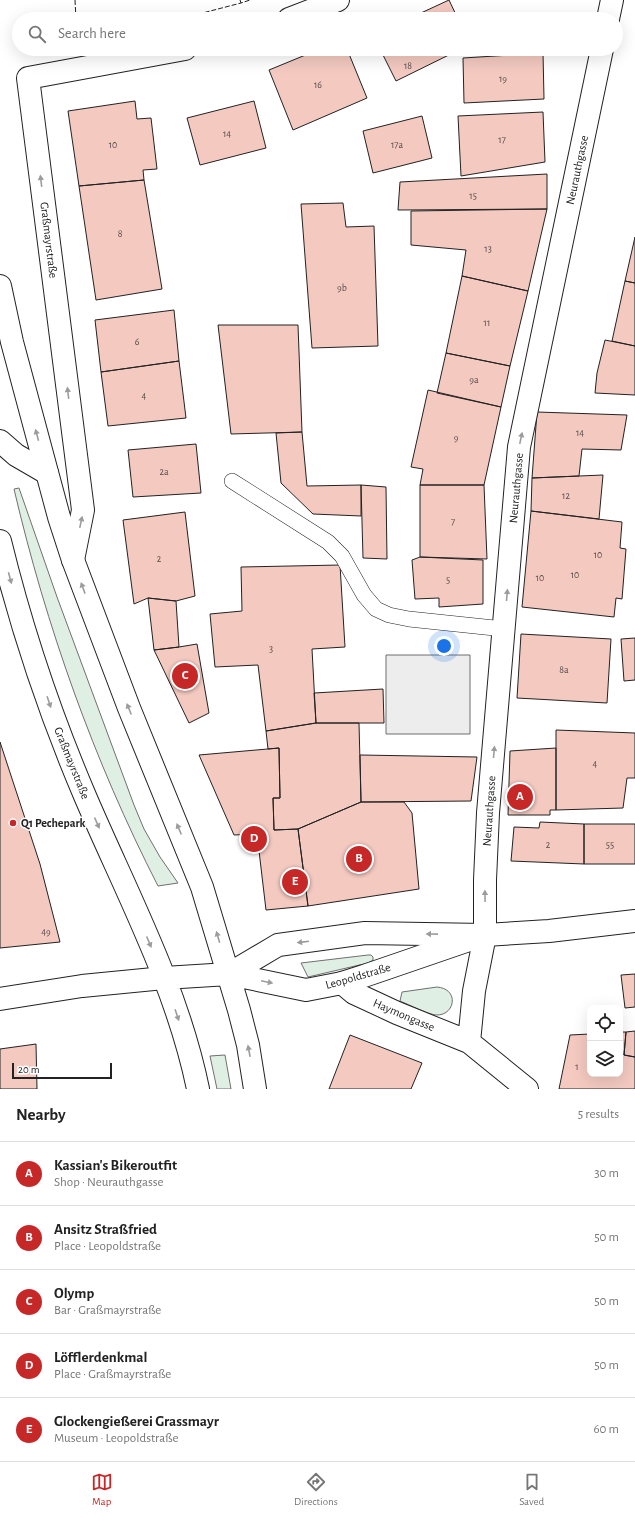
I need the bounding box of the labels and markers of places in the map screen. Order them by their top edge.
pin: C [172,661,198,691]
pin: A [507,782,533,812]
place label: Q1 Pechepark [21,817,85,830]
marker: Q1 Pechepark [8,818,18,828]
pin: D [241,824,267,854]
pin: B [346,844,372,874]
pin: E [282,867,308,897]

